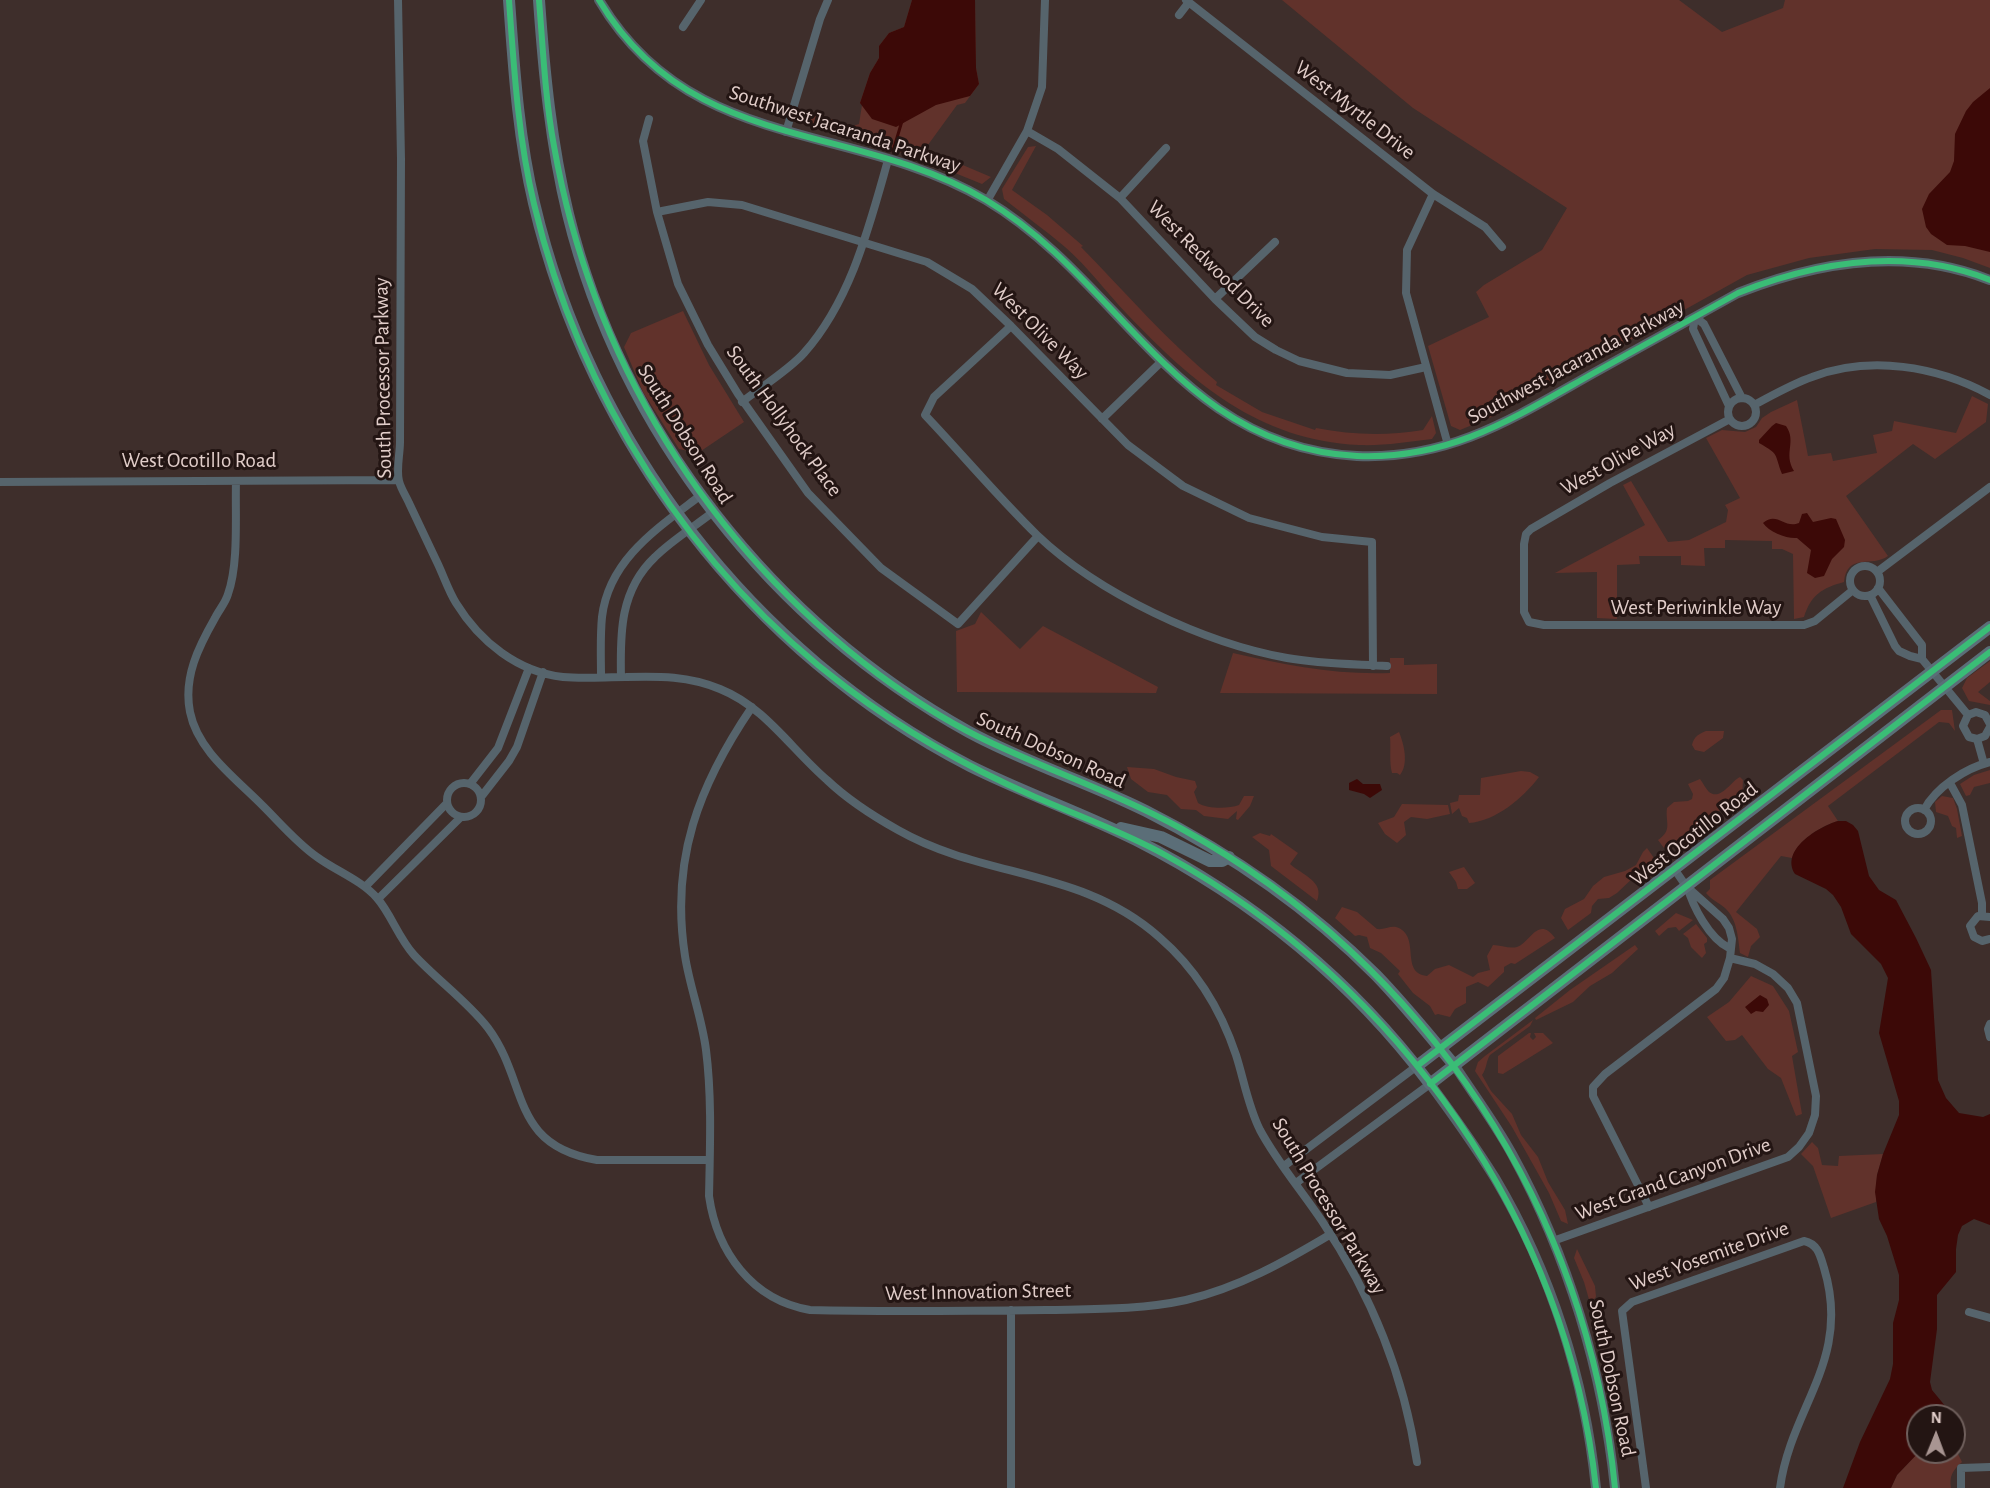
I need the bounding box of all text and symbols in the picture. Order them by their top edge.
street label: West Myrtle Drive [1290,55,1420,165]
street label: Southwest Jacaranda Parkway [726,80,964,178]
street label: West Redwood Drive [1142,195,1280,333]
street label: South Processor Parkway [369,277,397,479]
street label: West Olive Way [986,277,1094,385]
street label: Southwest Jacaranda Parkway [1463,294,1689,430]
street label: South Hollyhock Place [721,340,847,502]
street label: South Dobson Road [632,359,738,509]
street label: West Olive Way [1556,417,1680,501]
street label: West Ocotillo Road [122,448,276,474]
street label: West Periwinkle Way [1610,595,1782,621]
street label: South Dobson Road [973,706,1129,794]
street label: West Ocotillo Road [1625,776,1763,892]
street label: South Processor Parkway [1266,1113,1392,1299]
street label: West Grand Canyon Drive [1572,1132,1774,1226]
street label: West Yosemite Drive [1626,1215,1792,1297]
street label: West Innovation Street [885,1278,1071,1306]
street label: South Dobson Road [1583,1297,1641,1459]
north arrow [1906,1404,1966,1464]
text: N [1931,1410,1942,1426]

